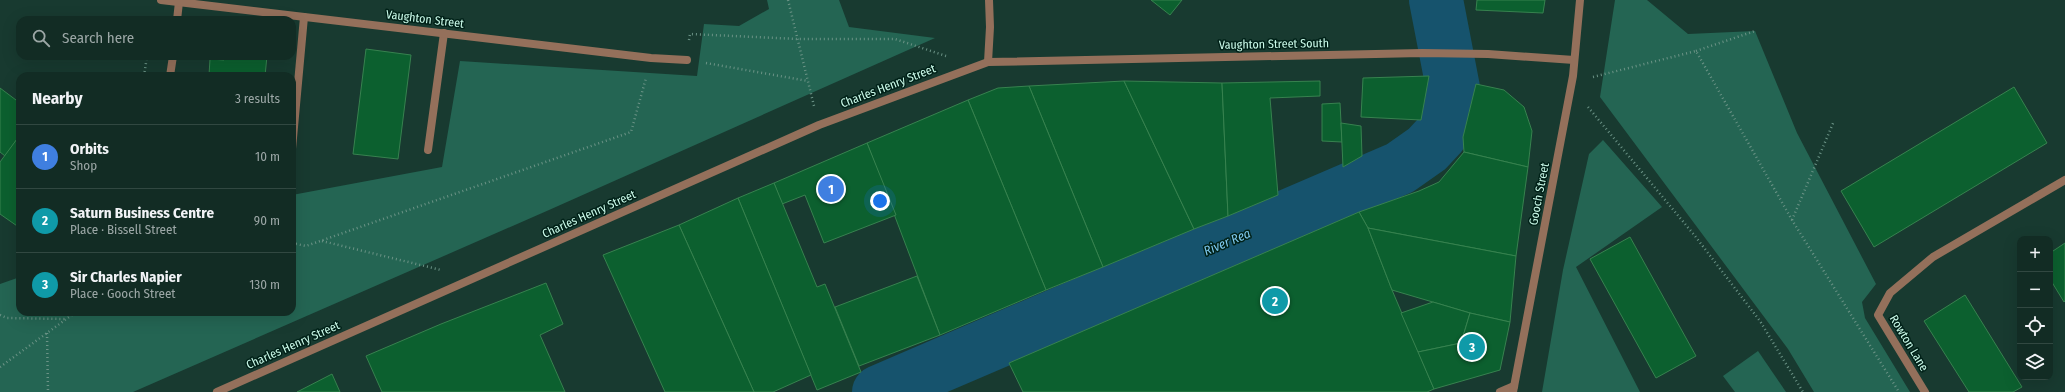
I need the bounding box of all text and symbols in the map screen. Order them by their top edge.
street label: Vaughton Street [385,7,465,31]
search box [16,16,296,60]
icon: search [30,27,52,49]
text: Search here [62,29,134,47]
street label: Vaughton Street South [1219,36,1329,52]
street label: Charles Henry Street [838,61,938,111]
text: Nearby [32,88,83,109]
text: 3 results [235,91,280,106]
text: Orbits [70,140,109,158]
text: 1 [42,149,48,164]
text: 10 m [255,149,280,164]
text: Shop [70,158,97,173]
street label: Gooch Street [1526,162,1552,226]
pin: 1 [818,174,844,204]
street label: Charles Henry Street [540,187,638,241]
your location [870,191,890,211]
text: Saturn Business Centre [70,204,214,222]
text: 2 [42,213,48,228]
text: 90 m [254,213,280,228]
text: Place · Bissell Street [70,222,177,237]
water label: River Rea [1201,225,1253,259]
map controls [2017,236,2053,380]
button: + [2017,236,2053,272]
text: Sir Charles Napier [70,268,182,286]
button: − [2017,272,2053,308]
text: 3 [42,277,48,292]
text: 130 m [249,277,280,292]
text: Place · Gooch Street [70,286,176,301]
pin: 2 [1262,286,1288,316]
button: locate [2017,308,2053,344]
street label: Rowton Lane [1887,312,1931,374]
street label: Charles Henry Street [244,318,342,372]
pin: 3 [1459,332,1485,362]
button: layers [2017,344,2053,380]

